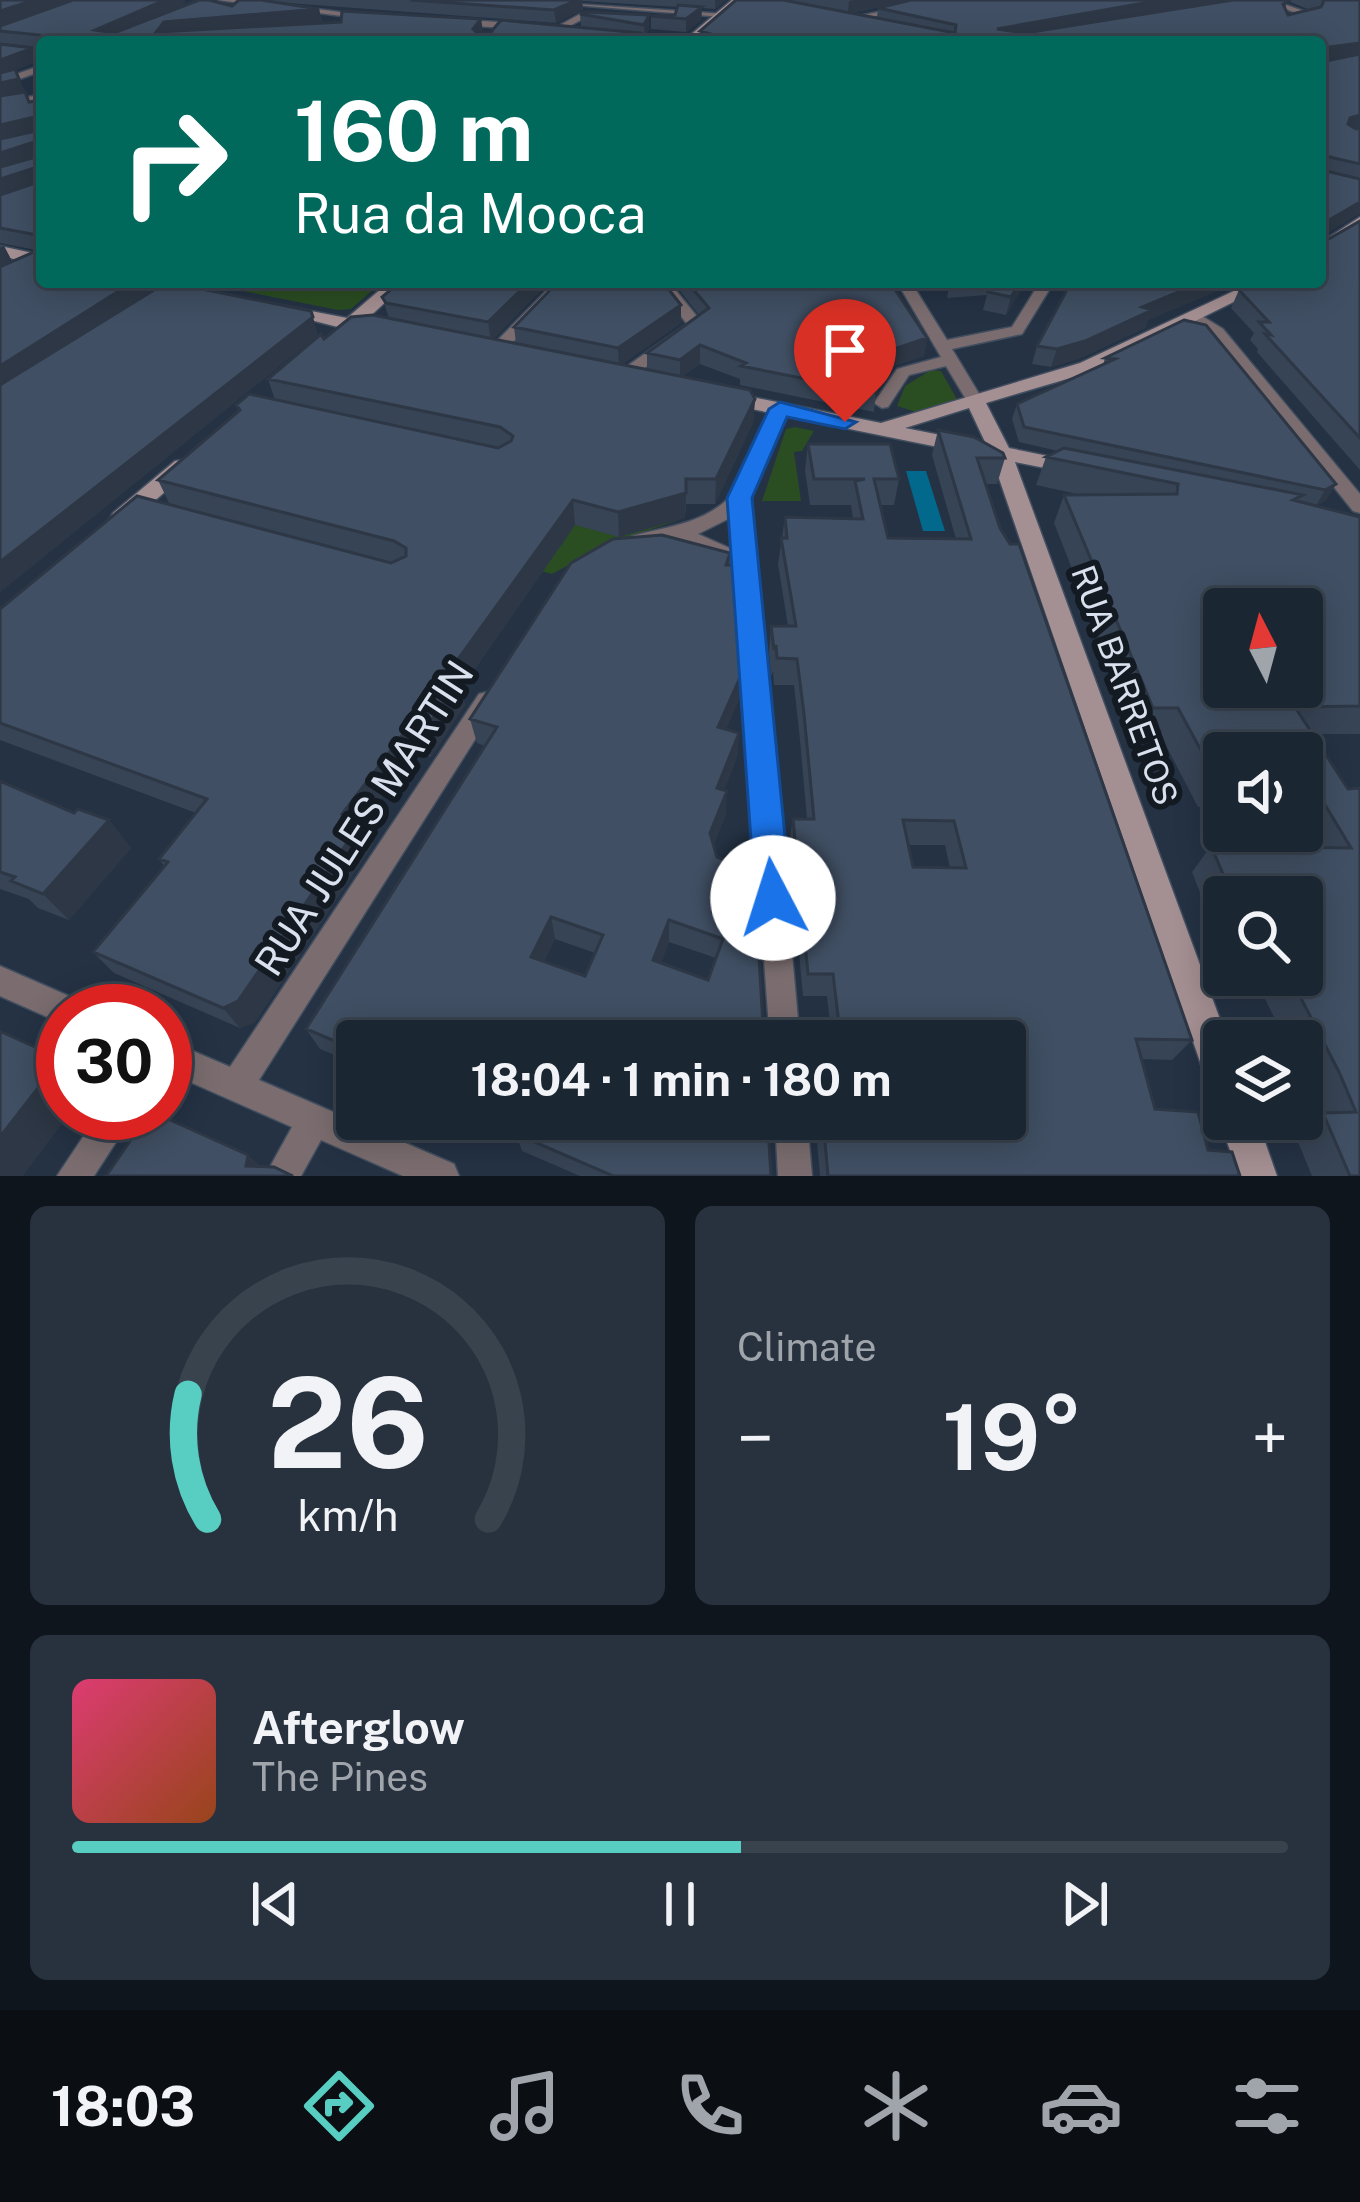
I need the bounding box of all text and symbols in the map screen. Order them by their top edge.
text: 160 m [294,81,533,180]
icon: right [96,84,252,240]
text: Rua da Mooca [294,182,646,245]
pin [794,299,896,422]
icon: arrive [812,317,878,383]
street label: RUA BARRETOS [1064,560,1186,810]
north arrow [1203,588,1323,708]
map controls [1203,588,1323,1140]
street label: RUA JULES MARTIN [245,652,483,984]
button: sound [1203,732,1323,852]
position arrow [710,835,836,961]
button: search [1203,876,1323,996]
speed limit sign: 30 [36,984,192,1140]
button: layers [1203,1020,1323,1140]
text: 18:04 · 1 min · 180 m [471,1053,891,1106]
text: Climate [737,1324,877,1370]
text: 26 [267,1349,428,1496]
text: 19° [942,1384,1083,1490]
text: − [737,1399,774,1477]
text: + [1251,1399,1288,1477]
text: km/h [297,1489,398,1540]
text: Afterglow [252,1701,465,1754]
text: The Pines [252,1754,428,1800]
icon: previous [242,1871,308,1937]
icon: pause [647,1871,713,1937]
icon: next [1052,1871,1118,1937]
icon: directions [297,2064,381,2148]
icon: music [483,2064,567,2148]
icon: phone [668,2064,752,2148]
icon: climate [854,2064,938,2148]
icon: car [1039,2064,1123,2148]
icon: filters [1225,2064,1309,2148]
text: 18:03 [51,2075,195,2138]

